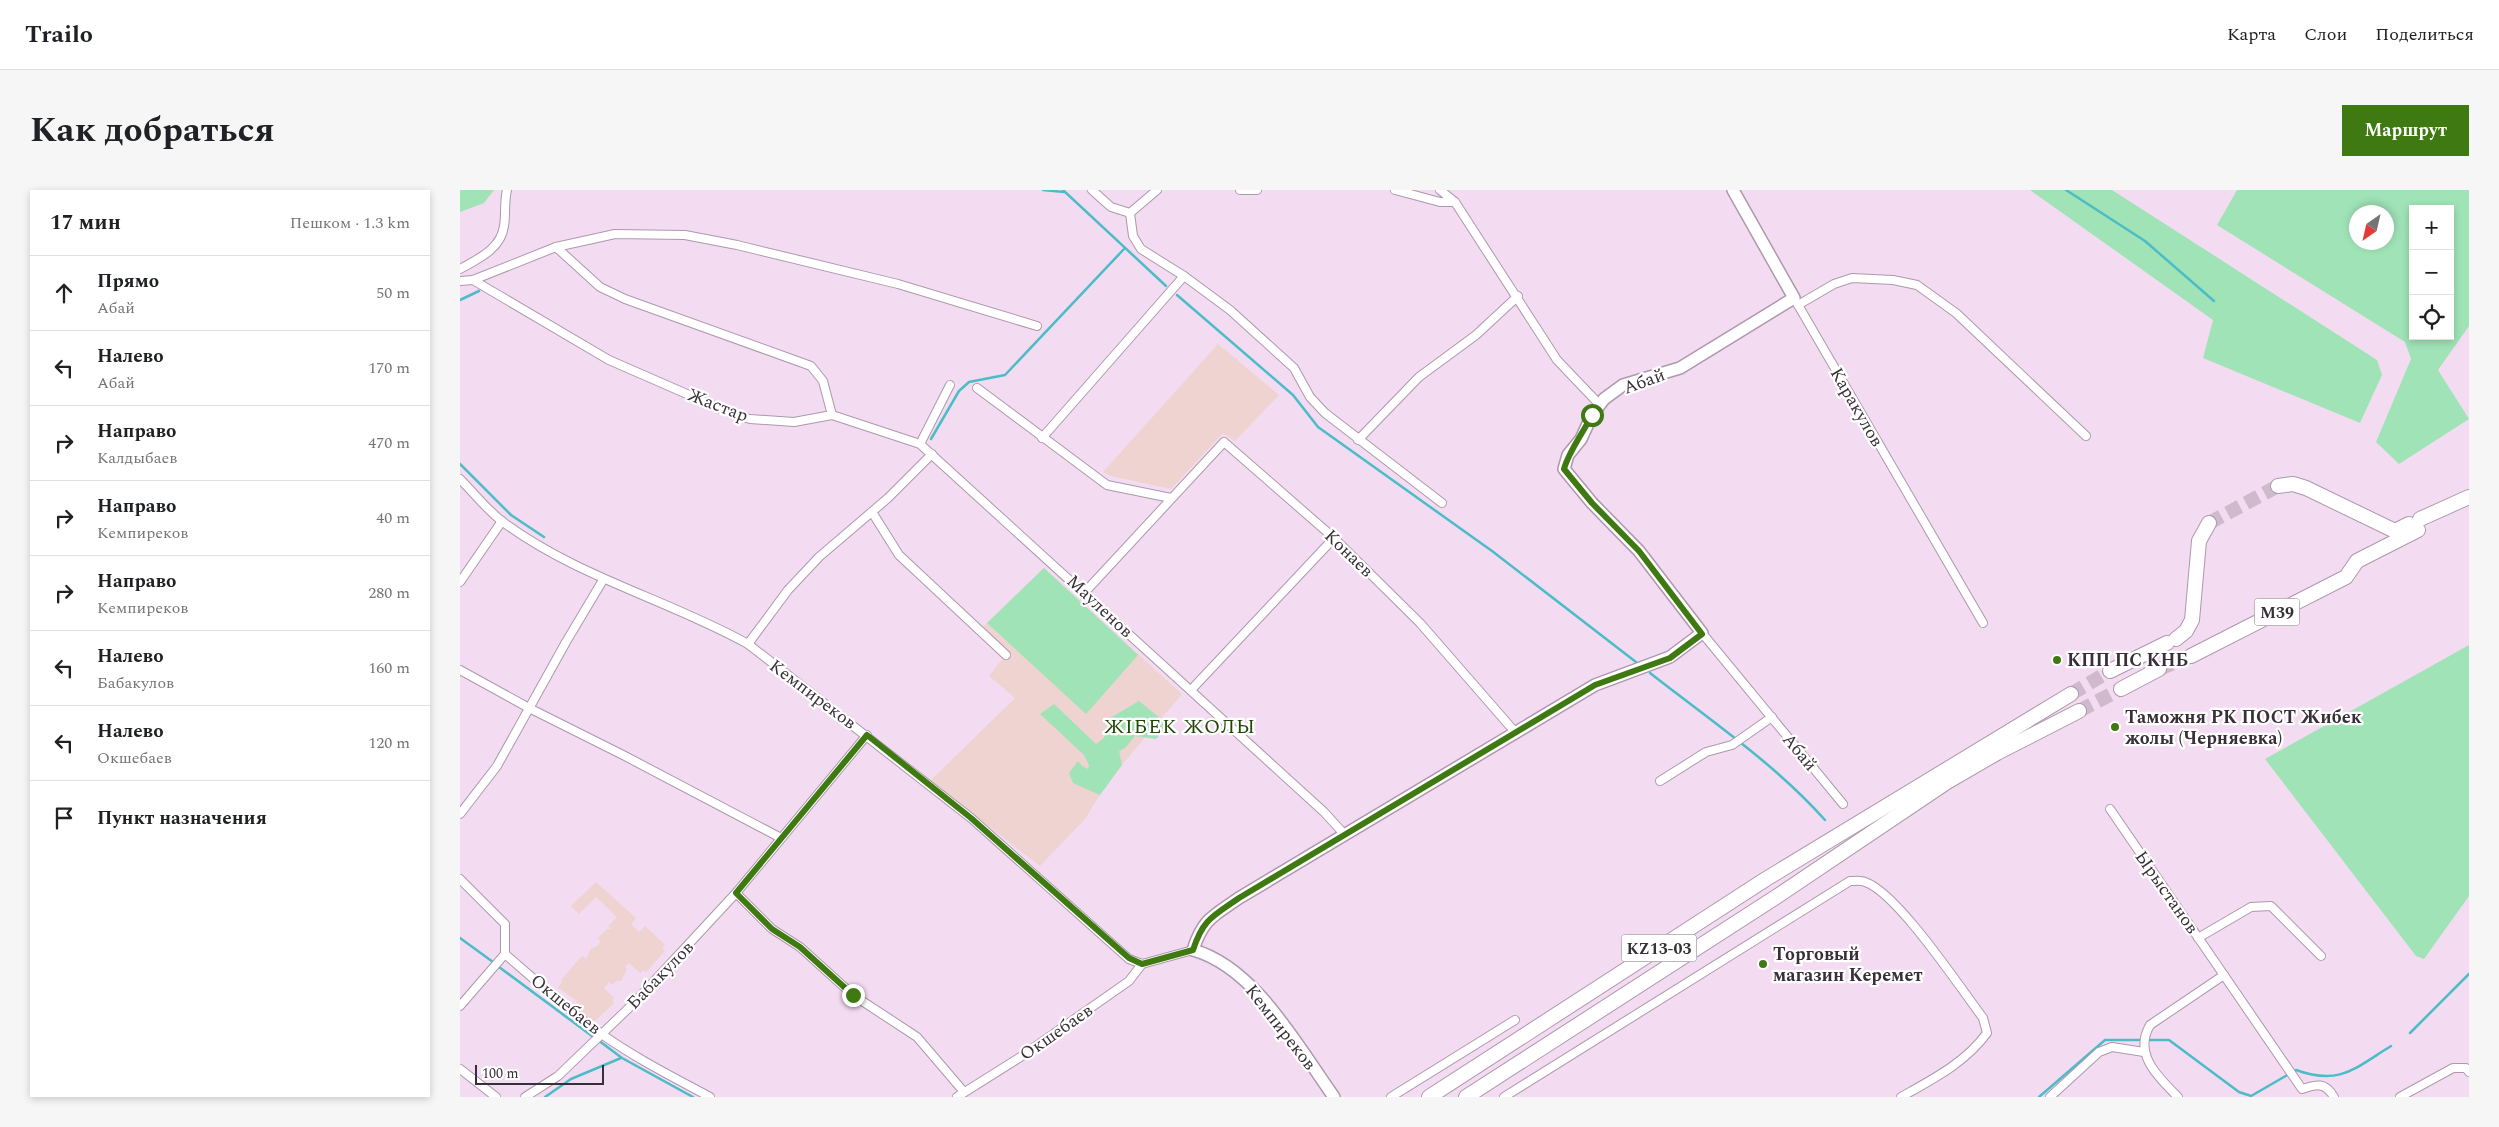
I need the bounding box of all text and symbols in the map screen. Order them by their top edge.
text: Trailo [25,17,93,53]
text: Карта [2227,21,2276,48]
text: Слои [2304,21,2347,48]
text: Поделиться [2375,21,2474,48]
text: Как добраться [30,104,275,157]
button: Маршрут [2342,105,2469,156]
north arrow [2349,205,2394,250]
map controls [2409,205,2454,340]
button: + [2409,205,2454,250]
text: 17 мин [50,207,121,239]
text: Пешком · 1.3 km [290,211,410,235]
button: − [2409,250,2454,295]
text: Прямо [97,267,159,296]
icon: ahead [50,279,78,307]
text: 50 m [376,281,410,305]
button: locate [2409,295,2454,340]
text: Абай [97,296,135,320]
text: Налево [97,342,164,371]
icon: left [50,354,78,382]
text: 170 m [368,356,410,380]
street label: Абай [1620,362,1669,401]
street label: Каракулов [1823,363,1890,452]
text: Абай [97,371,135,395]
street label: Жастар [684,382,752,429]
route start [1581,404,1604,427]
text: Направо [97,417,176,446]
icon: right [50,429,78,457]
text: 470 m [368,431,410,455]
text: Калдыбаев [97,446,177,470]
text: Направо [97,492,176,521]
icon: right [50,504,78,532]
text: 40 m [376,506,410,530]
text: Кемпиреков [97,521,188,545]
street label: Конаев [1318,523,1379,584]
text: Направо [97,567,176,596]
street label: Мауленов [1060,568,1139,644]
icon: right [50,579,78,607]
text: 280 m [368,581,410,605]
text: Кемпиреков [97,596,188,620]
road number: M39 [2254,598,2300,626]
text: Налево [97,642,164,671]
place label: КПП ПС КНБ [2067,647,2188,674]
street label: Кемпиреков [764,653,862,736]
icon: left [50,654,78,682]
marker: КПП ПС КНБ [2051,654,2063,666]
text: 160 m [368,656,410,680]
text: Бабакулов [97,671,174,695]
place label: Таможня РК ПОСТ Жибек жолы (Черняевка) [2125,704,2362,752]
district label: ЖІБЕК ЖОЛЫ [1104,712,1256,742]
text: Налево [97,717,164,746]
marker: Таможня РК ПОСТ Жибек жолы (Черняевка) [2109,721,2121,733]
street label: Абай [1776,727,1824,777]
icon: left [50,729,78,757]
text: 120 m [368,731,410,755]
text: Окшебаев [97,746,172,770]
icon: arrive [50,804,78,832]
text: Пункт назначения [97,804,267,833]
street label: Ырыстанов [2128,845,2205,939]
road number: KZ13-03 [1622,934,1696,961]
street label: Бабакулов [621,935,700,1016]
place label: Торговый магазин Керемет [1773,941,1922,989]
marker: Торговый магазин Керемет [1757,958,1769,970]
street label: Окшебаев [525,967,607,1041]
street label: Кемпиреков [1238,979,1323,1076]
route end [842,984,865,1007]
street label: Окшебаев [1014,997,1098,1068]
scale bar [475,1062,604,1085]
text: 100 m [482,1063,519,1084]

